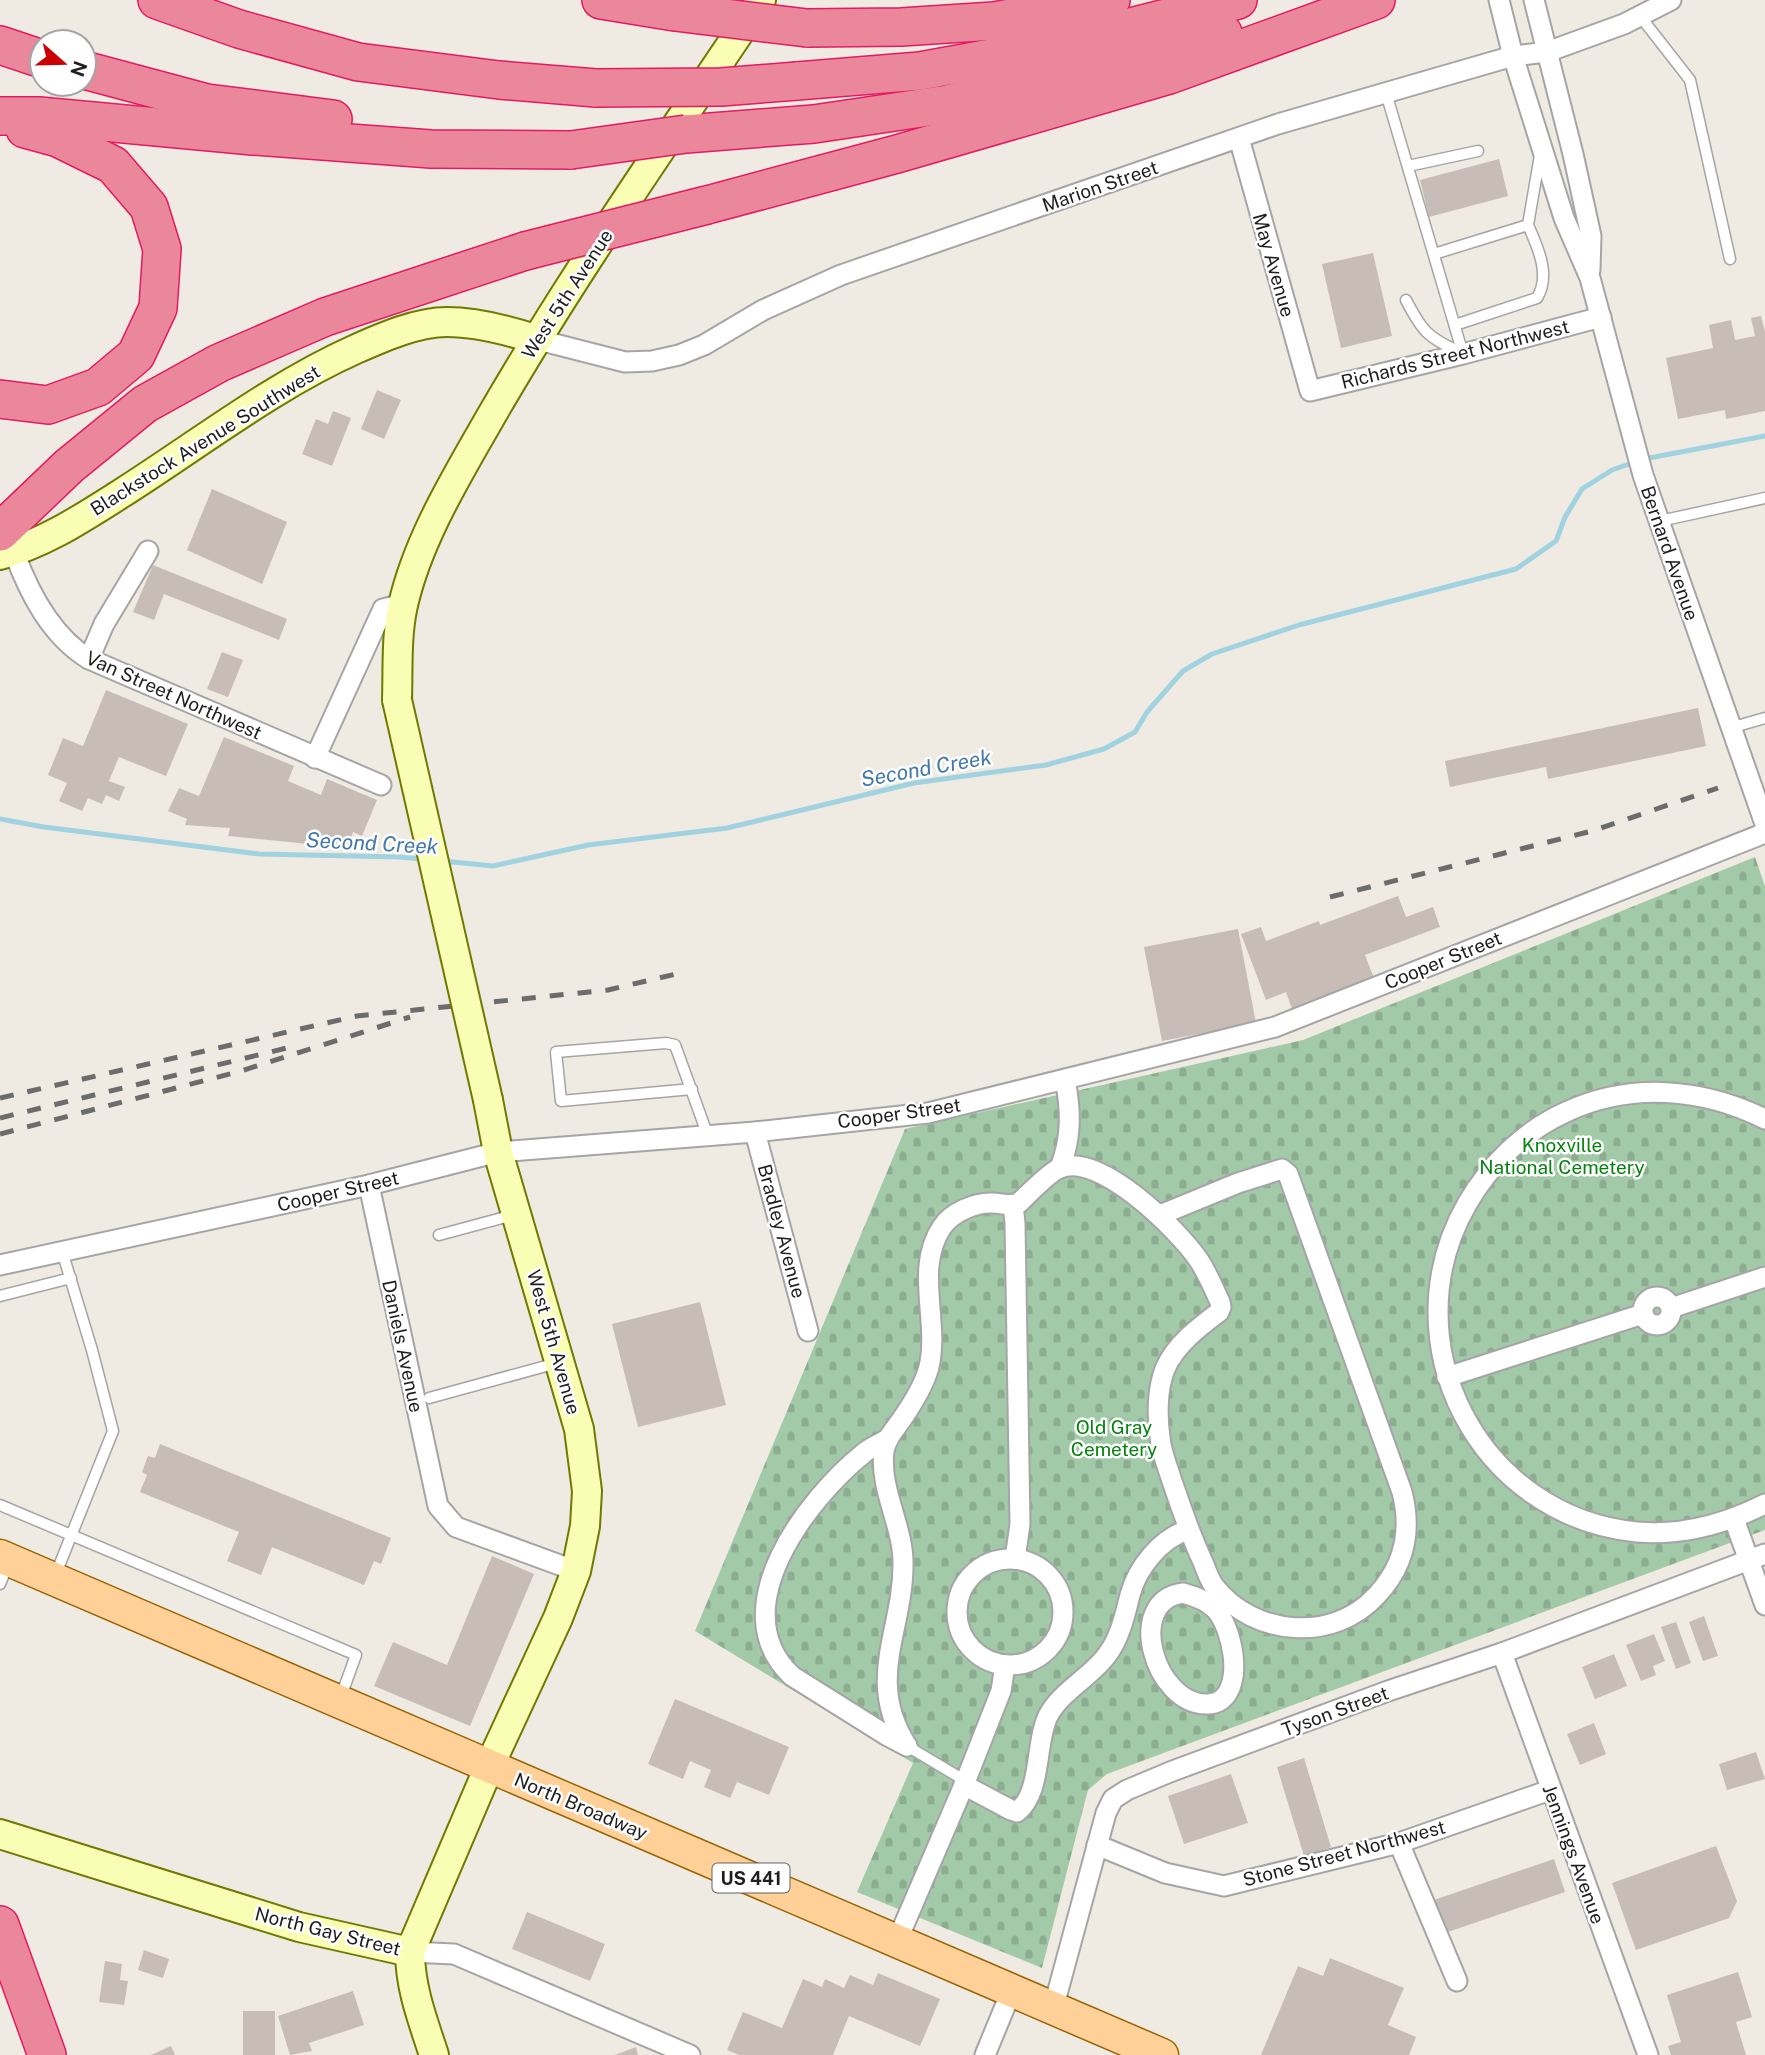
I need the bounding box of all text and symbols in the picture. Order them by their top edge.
north arrow [28,28,98,98]
text: N [66,58,92,80]
street label: Marion Street [1039,156,1161,216]
street label: May Avenue [1249,211,1299,319]
street label: West 5th Avenue [517,225,617,363]
street label: Richards Street Northwest [1339,315,1571,393]
street label: Blackstock Avenue Southwest [86,360,324,520]
street label: Bernard Avenue [1637,483,1703,623]
street label: Van Street Northwest [83,646,265,744]
water label: Second Creek [859,744,994,792]
water label: Second Creek [305,827,439,859]
street label: Cooper Street [1381,927,1505,993]
street label: Cooper Street [836,1093,962,1133]
park label: Knoxville National Cemetery [1479,1134,1645,1178]
street label: Bradley Avenue [754,1162,810,1300]
street label: Cooper Street [275,1166,401,1216]
street label: West 5th Avenue [523,1267,585,1417]
street label: Daniels Avenue [378,1278,428,1414]
park label: Old Gray Cemetery [1071,1416,1157,1460]
street label: Tyson Street [1279,1682,1391,1740]
street label: North Broadway [511,1768,651,1844]
street label: Jennings Avenue [1539,1781,1609,1927]
street label: Stone Street Northwest [1240,1815,1448,1891]
road number: US 441 [712,1864,790,1892]
street label: North Gay Street [253,1902,403,1960]

